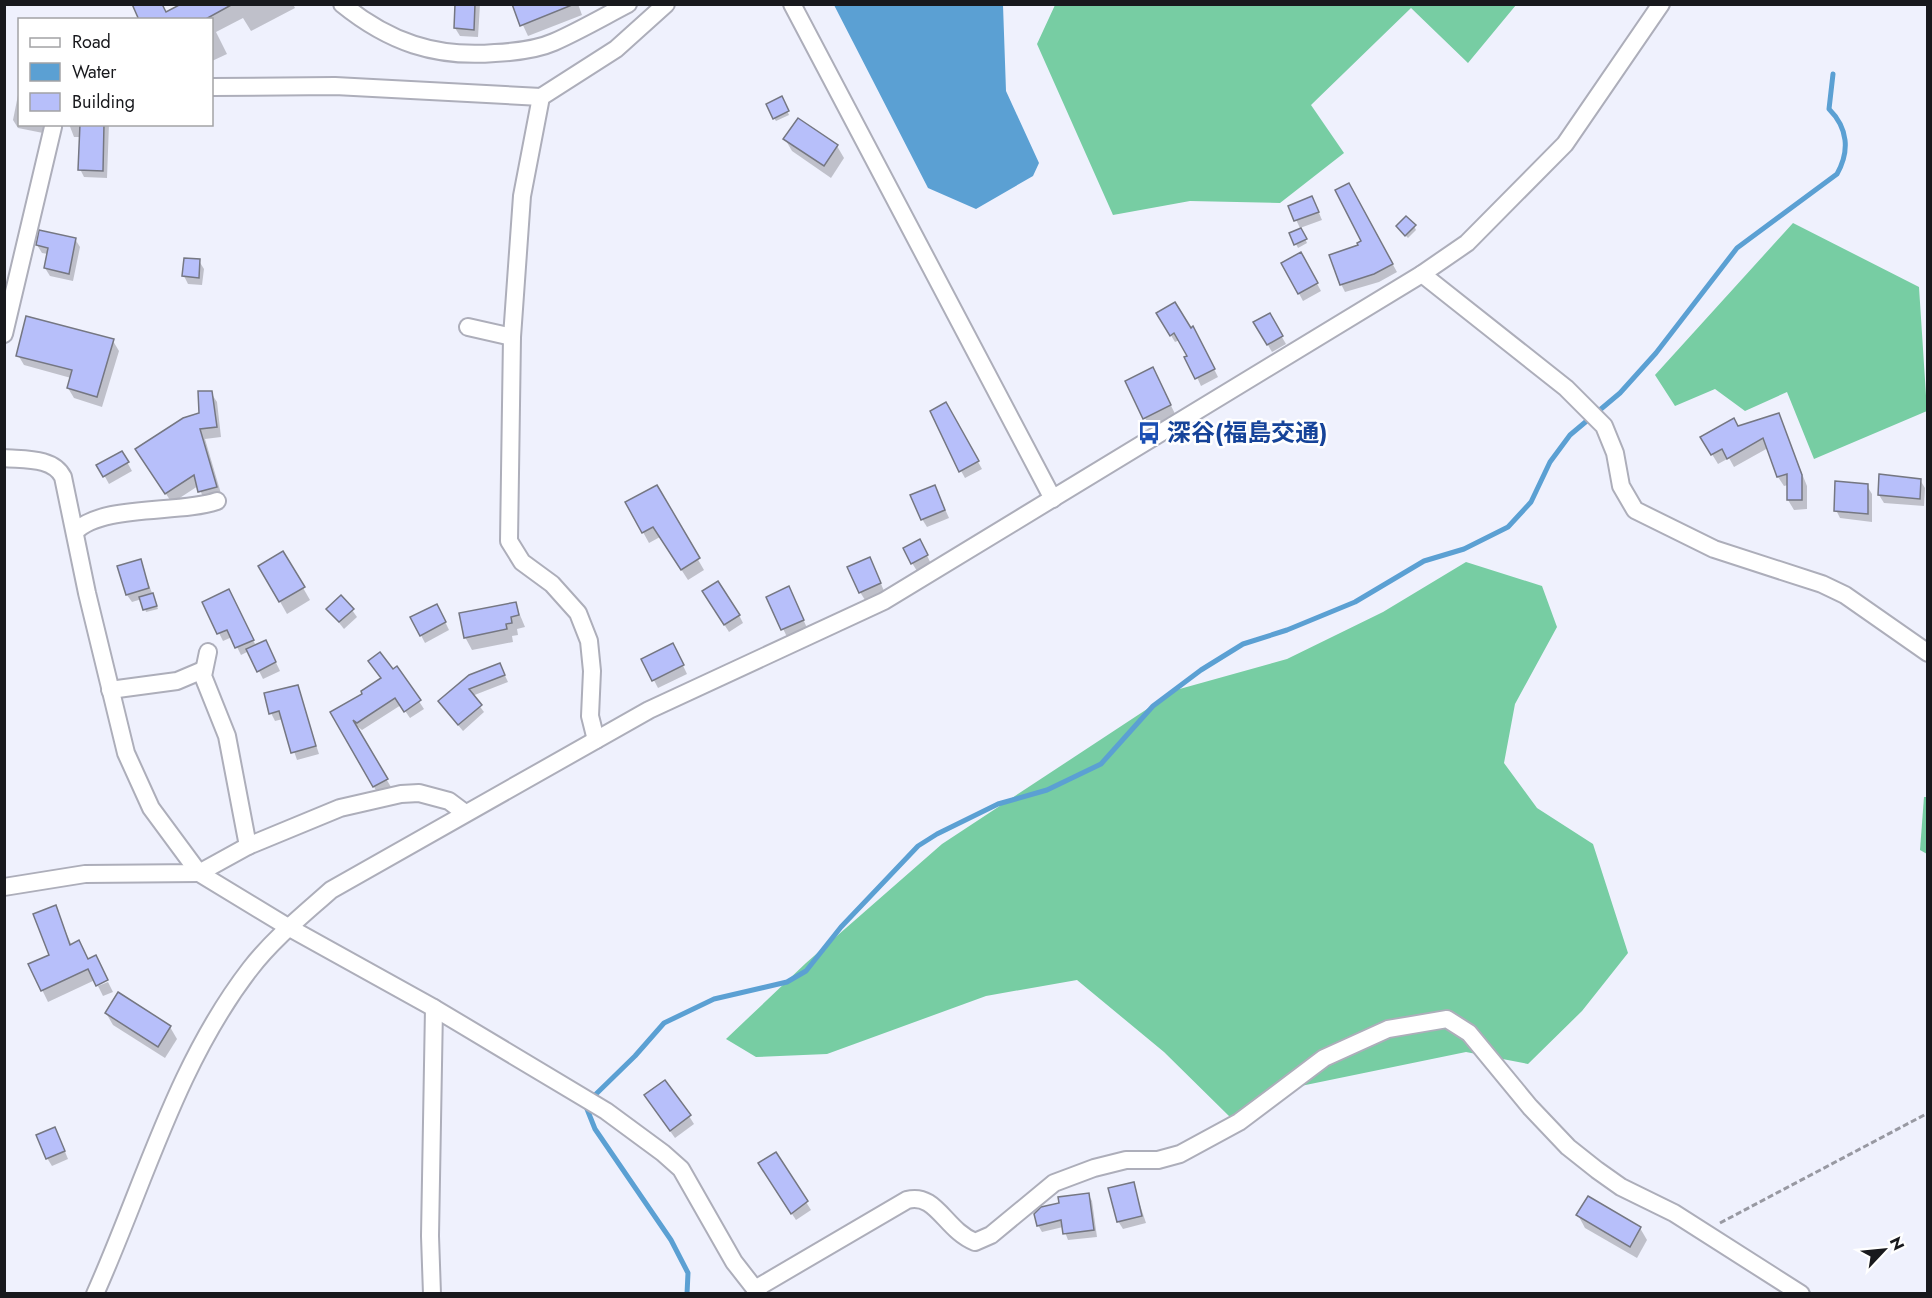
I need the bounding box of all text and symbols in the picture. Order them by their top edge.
legend [18,18,213,126]
text: Road [72,29,111,55]
text: Water [72,59,117,85]
text: Building [72,89,135,115]
place label: 深谷(福島交通) [1167,415,1327,450]
bus stop icon: 深谷(福島交通) [1136,420,1162,446]
north arrow [1854,1220,1914,1280]
text: N [1884,1233,1910,1254]

